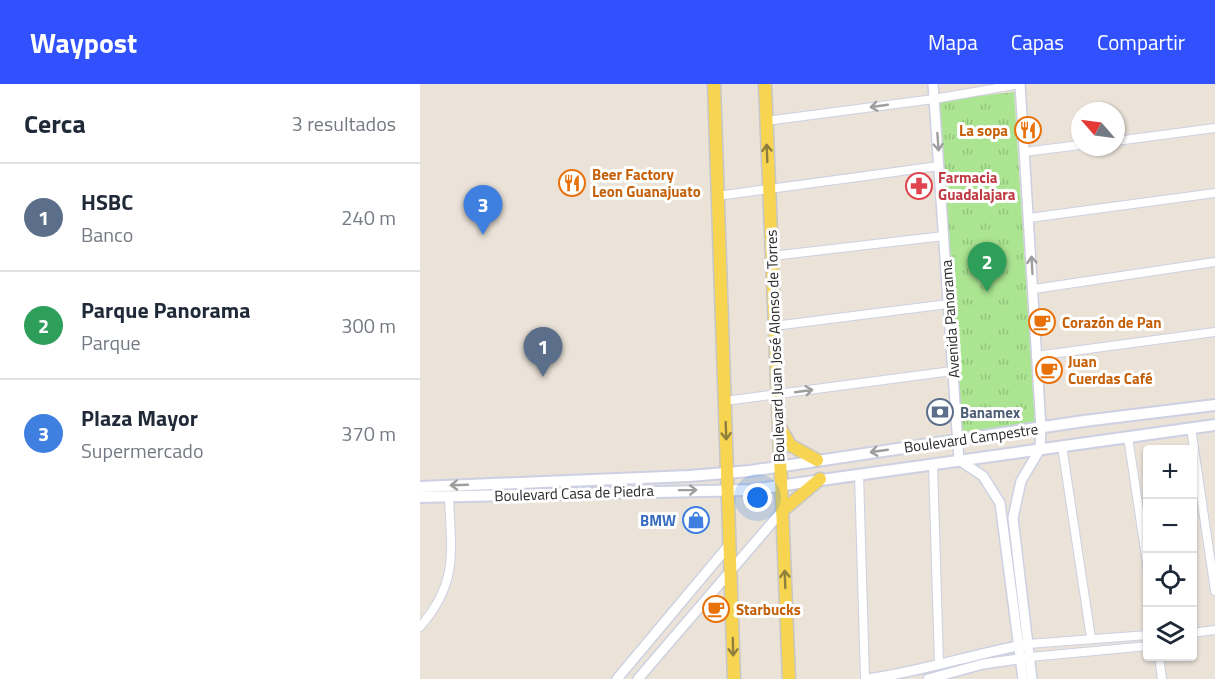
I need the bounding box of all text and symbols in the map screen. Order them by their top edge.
text: Waypost [30,21,137,64]
text: Mapa [928,26,978,58]
text: Capas [1011,26,1064,58]
text: Compartir [1097,26,1185,58]
one-way arrow [870,101,889,112]
north arrow [1071,102,1125,156]
text: Cerca [24,104,86,143]
text: 3 resultados [292,108,396,139]
restaurant icon: La sopa [1013,115,1043,145]
place label: La sopa [959,119,1008,142]
one-way arrow [933,132,944,152]
one-way arrow [762,143,773,163]
place label: Beer Factory Leon Guanajuato [592,163,701,203]
place label: Farmacia Guadalajara [938,166,1016,206]
restaurant icon: Beer Factory Leon Guanajuato [557,168,587,198]
pharmacy icon: Farmacia Guadalajara [904,171,934,201]
text: HSBC [81,185,133,219]
pin: 3 [464,186,502,235]
text: 1 [38,202,49,233]
text: 240 m [341,202,396,233]
text: Banco [81,219,133,250]
street label: Boulevard Juan José Alonso de Torres [759,229,791,463]
pin: 2 [968,242,1006,292]
one-way arrow [1027,256,1038,276]
street label: Avenida Panorama [934,259,966,379]
text: Parque Panorama [81,293,251,327]
cafe icon: Corazón de Pan [1027,307,1057,337]
text: 2 [38,310,49,341]
text: 300 m [341,310,396,341]
place label: Corazón de Pan [1062,311,1162,334]
text: Parque [81,327,141,358]
pin: 1 [524,328,562,377]
place label: Juan Cuerdas Café [1068,350,1153,390]
cafe icon: Juan Cuerdas Café [1034,355,1064,385]
one-way arrow [793,386,813,397]
bank icon: Banamex [925,397,955,427]
text: Plaza Mayor [81,401,198,435]
place label: Banamex [960,401,1020,424]
street label: Boulevard Campestre [902,417,1040,459]
text: 3 [38,418,49,449]
text: 370 m [341,418,396,449]
one-way arrow [720,420,731,440]
text: Supermercado [81,435,203,466]
one-way arrow [870,445,889,456]
map controls [1143,445,1197,661]
button: + [1143,445,1197,499]
street label: Boulevard Casa de Piedra [494,479,655,507]
one-way arrow [450,480,470,491]
your location [743,483,772,512]
one-way arrow [678,484,698,495]
button: − [1143,499,1197,553]
shop icon: BMW [681,505,711,535]
place label: BMW [640,509,676,532]
button: locate [1143,553,1197,607]
one-way arrow [779,569,790,589]
cafe icon: Starbucks [701,594,731,624]
place label: Starbucks [736,598,801,621]
button: layers [1143,607,1197,661]
one-way arrow [728,636,739,656]

